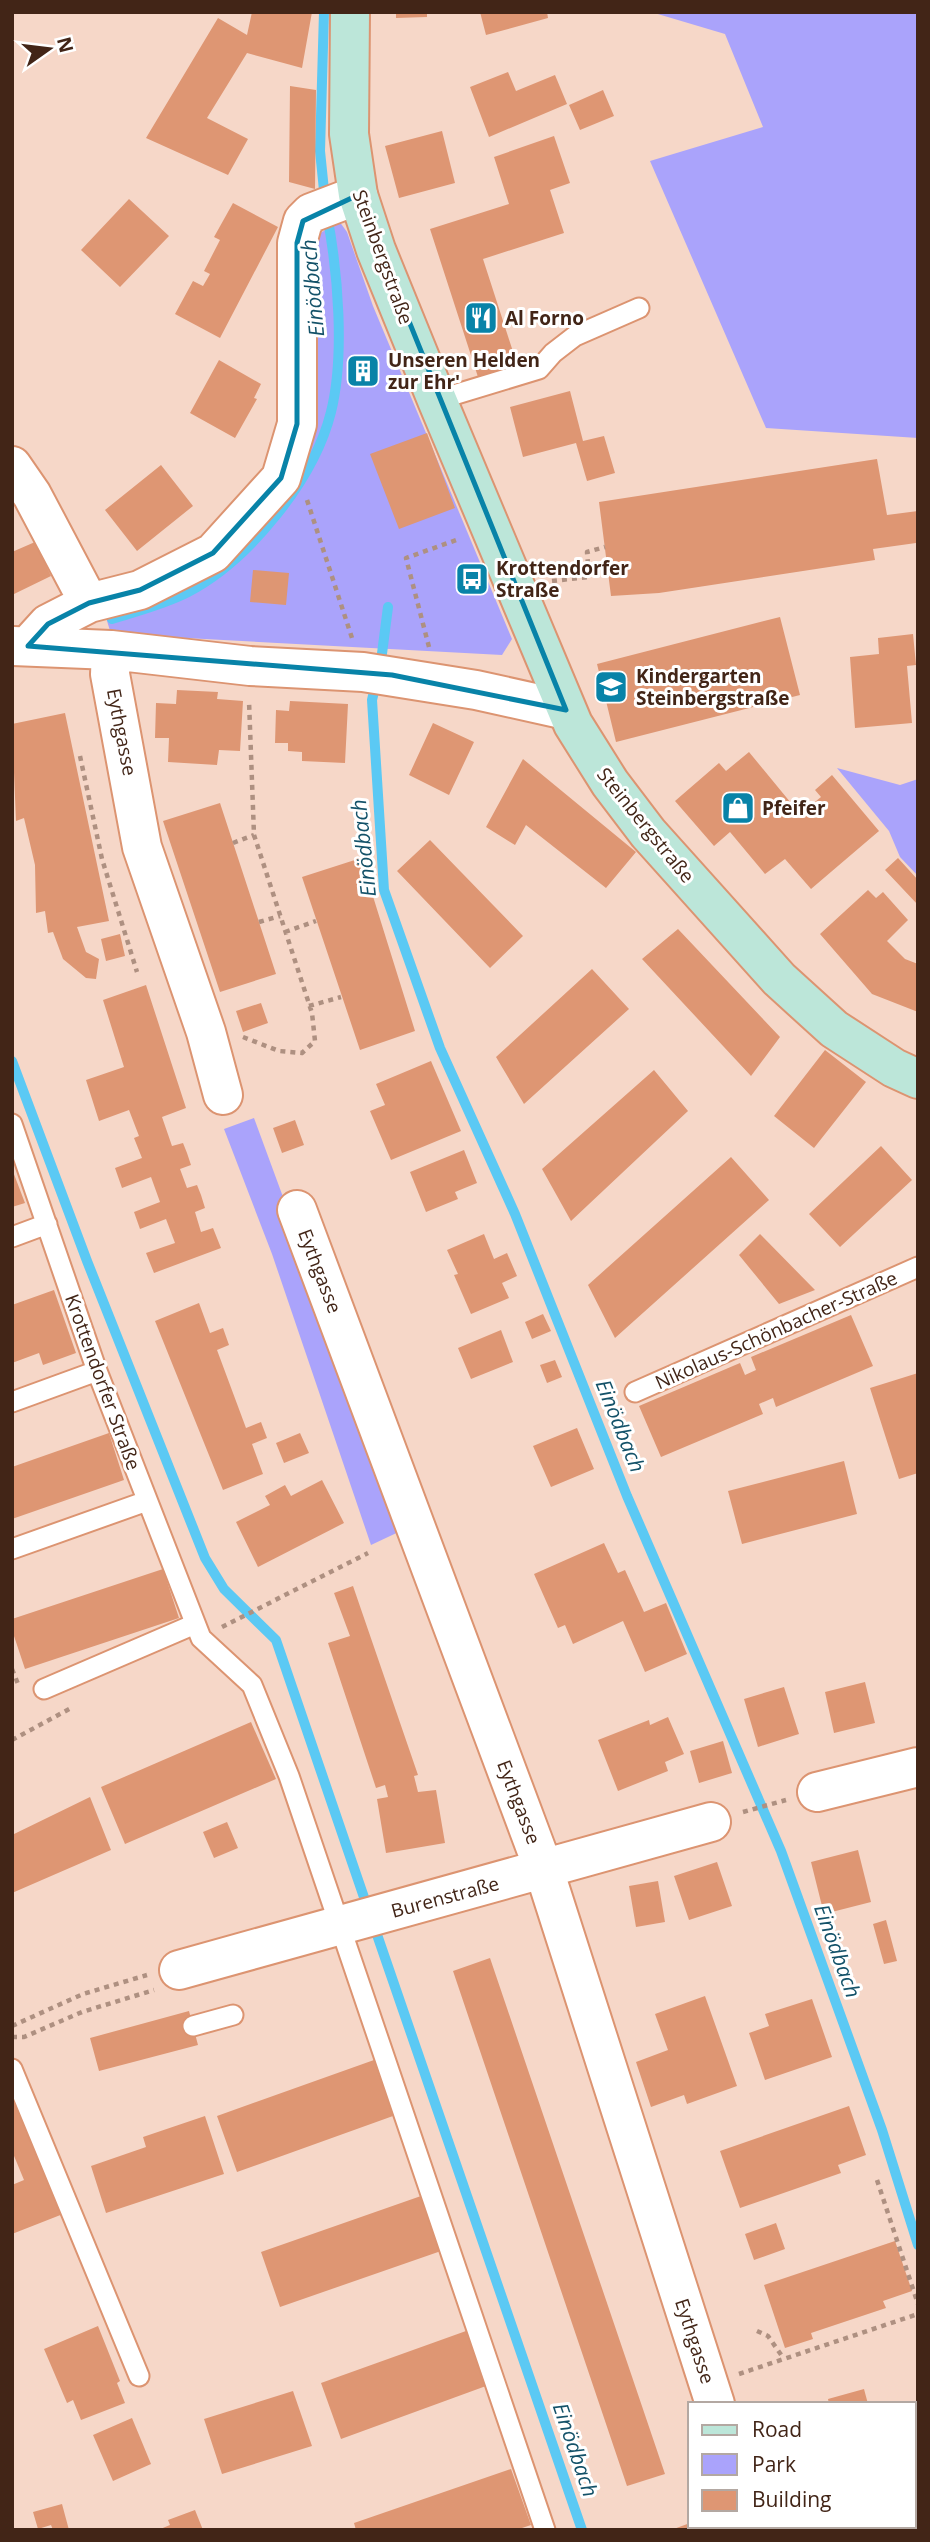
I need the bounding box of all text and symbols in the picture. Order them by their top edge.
north arrow [14,14,84,84]
text: N [51,34,80,56]
street label: Steinbergstraße [347,186,419,328]
water label: Einödbach [294,238,330,338]
restaurant icon: Al Forno [462,299,500,337]
place label: Al Forno [505,305,584,331]
place label: Unseren Helden zur Ehr' [388,347,540,395]
building icon: Unseren Helden zur Ehr' [344,352,382,390]
place label: Krottendorfer Straße [496,555,629,603]
bus stop icon: Krottendorfer Straße [453,560,491,598]
place label: Kindergarten Steinbergstraße [636,663,789,711]
school or university icon: Kindergarten Steinbergstraße [592,668,630,706]
street label: Eythgasse [101,686,143,778]
street label: Steinbergstraße [591,762,701,888]
shop icon: Pfeifer [719,789,757,827]
place label: Pfeifer [762,795,826,821]
water label: Einödbach [344,798,382,898]
street label: Eythgasse [292,1225,348,1317]
street label: Nikolaus-Schönbacher-Straße [651,1265,901,1395]
street label: Krottendorfer Straße [59,1290,147,1474]
water label: Einödbach [590,1375,652,1476]
street label: Eythgasse [491,1756,547,1848]
street label: Burenstraße [388,1870,502,1924]
water label: Einödbach [808,1900,868,2001]
street label: Eythgasse [669,2295,721,2387]
water label: Einödbach [547,2399,605,2500]
legend [688,2402,916,2528]
text: Road [752,2415,802,2443]
text: Park [752,2450,796,2478]
text: Building [752,2485,831,2513]

